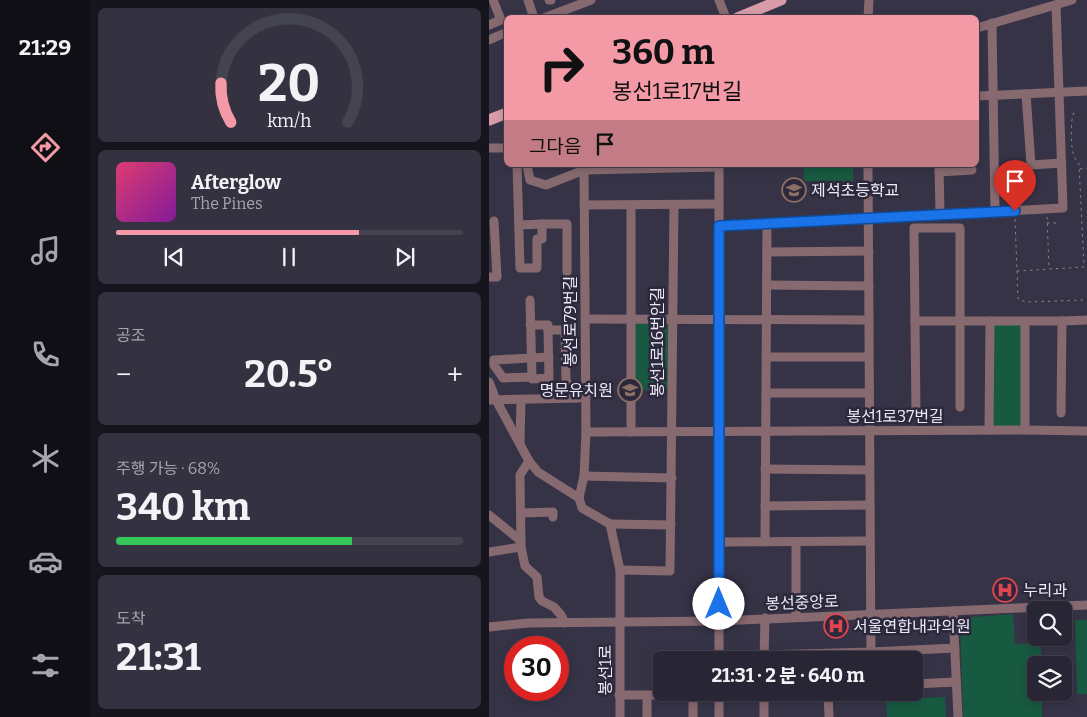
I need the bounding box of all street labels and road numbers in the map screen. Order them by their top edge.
street label: 봉선로79번길 [561,276,580,366]
street label: 봉선1로16번안길 [648,287,667,397]
street label: 봉선1로37번길 [846,407,944,426]
street label: 봉선중앙로 [765,592,839,613]
street label: 봉선1로 [596,644,615,695]

